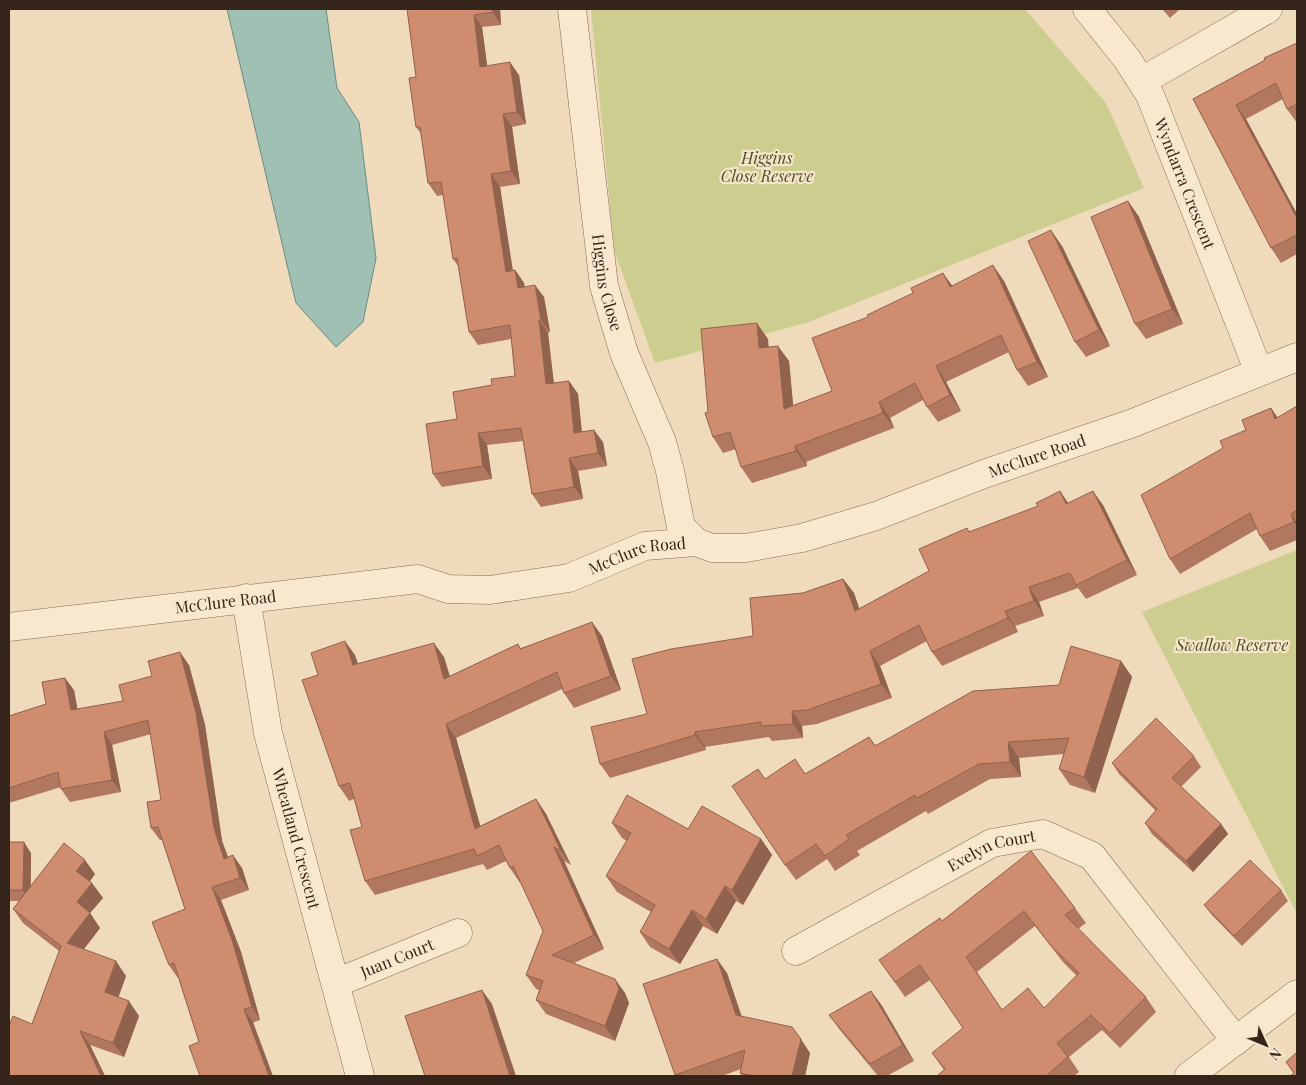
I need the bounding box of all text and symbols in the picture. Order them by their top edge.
street label: Wyndarra Crescent [1150,114,1221,252]
park label: Higgins Close Reserve [721,147,813,186]
street label: Higgins Close [588,233,628,333]
street label: McClure Road [985,429,1088,482]
street label: McClure Road [585,532,687,579]
street label: McClure Road [174,585,277,617]
park label: Swallow Reserve [1175,634,1288,655]
street label: Wheatland Crescent [268,765,326,911]
street label: Evelyn Court [943,824,1037,876]
street label: Juan Court [356,933,437,982]
north arrow [1241,1020,1291,1070]
text: N [1265,1044,1286,1065]

